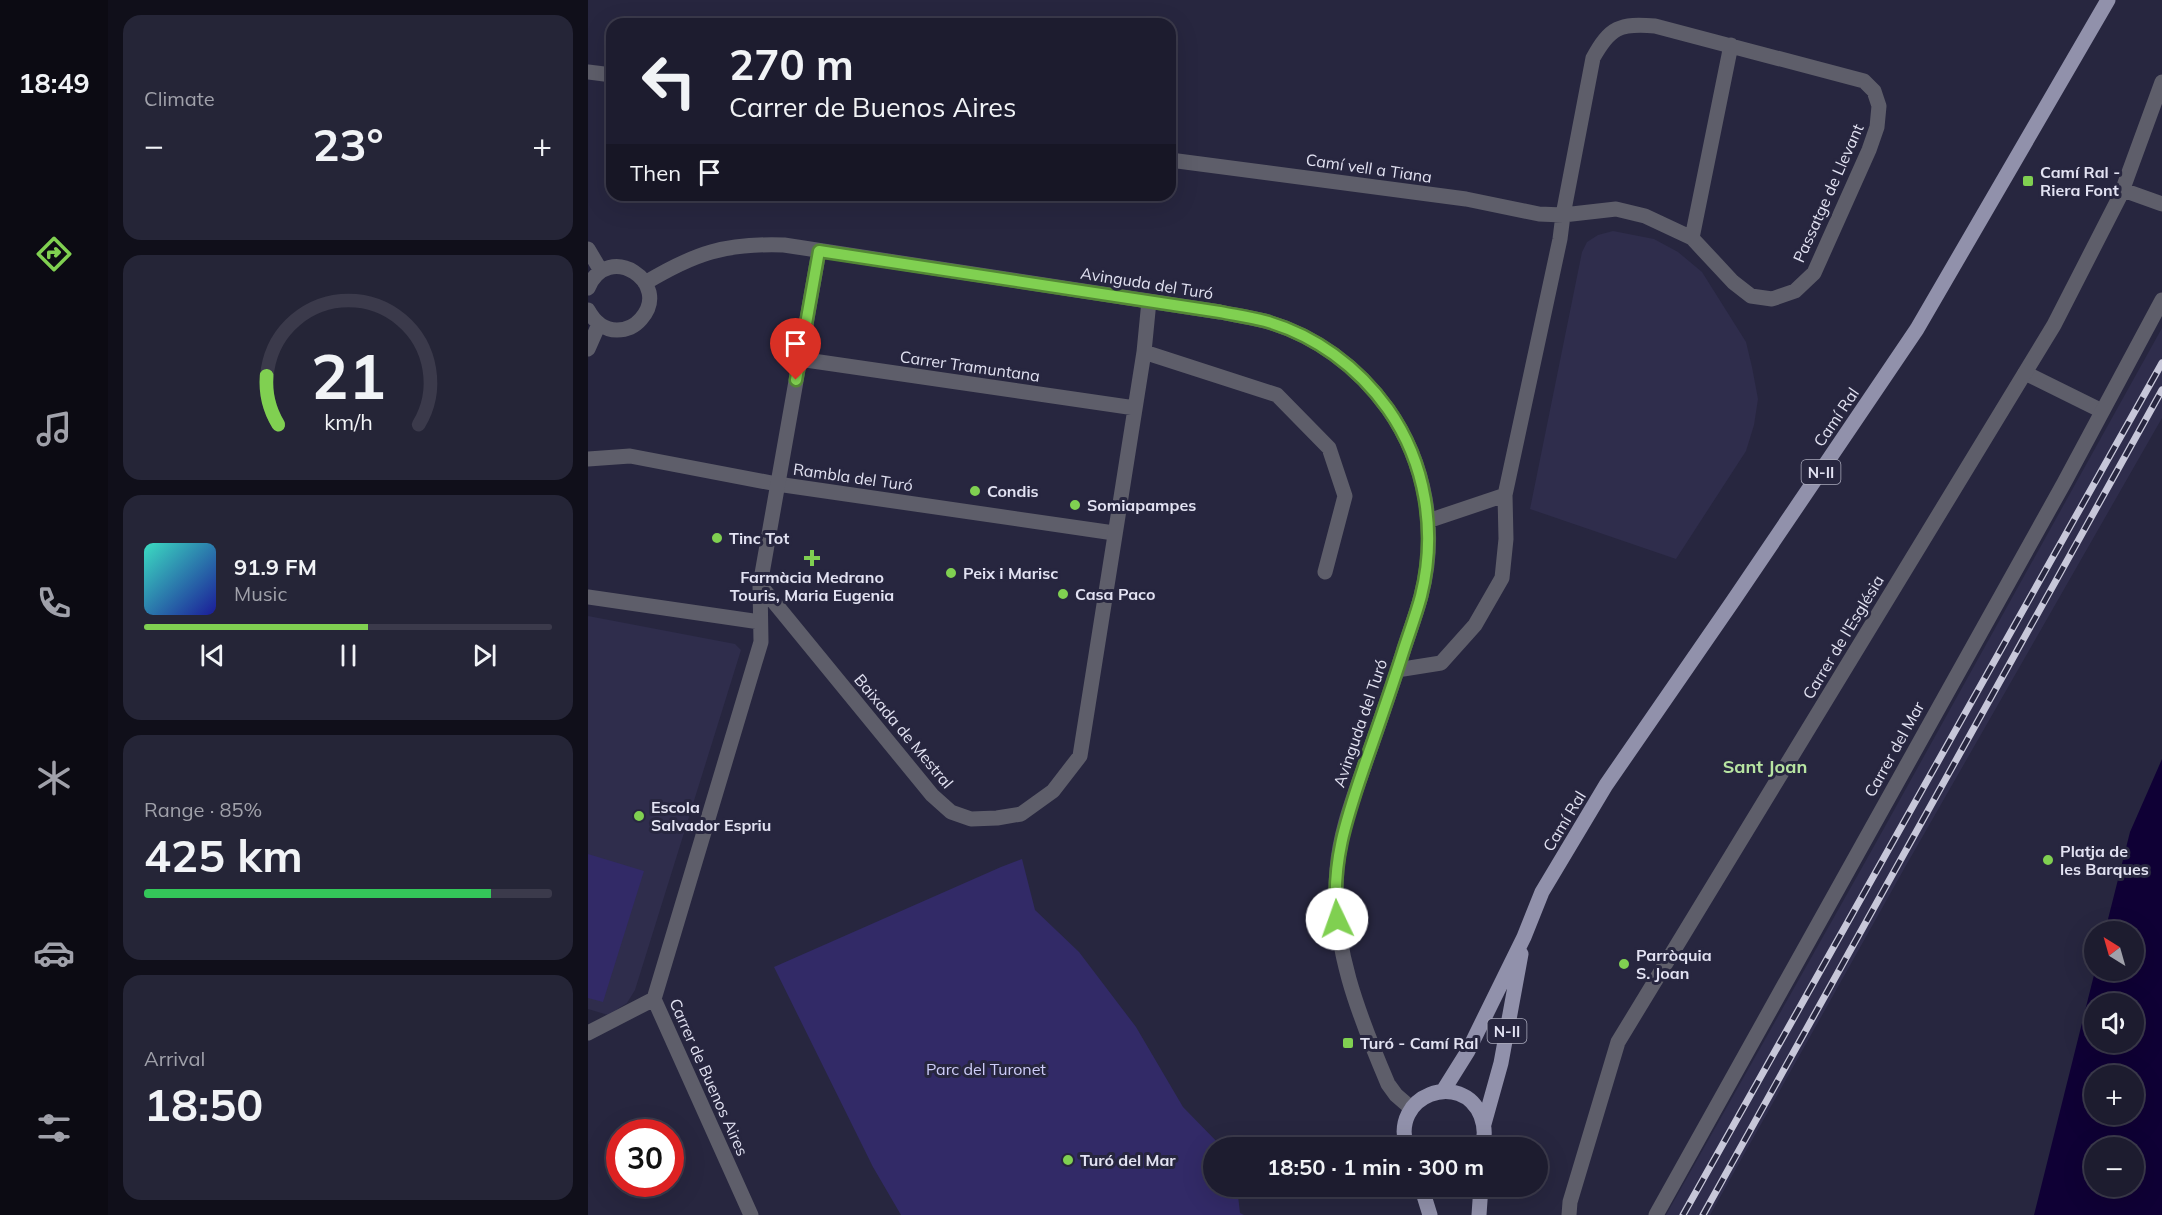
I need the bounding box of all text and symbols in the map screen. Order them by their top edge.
text: 270 m [729,38,854,91]
icon: left [630,42,708,120]
text: 18:49 [18,66,90,100]
text: Climate [144,86,215,111]
text: Carrer de Buenos Aires [729,90,1016,124]
text: 23° [312,116,384,172]
street label: Passatge de Llevant [1788,120,1868,265]
text: − [144,124,164,165]
text: + [532,124,552,165]
street label: Camí vell a Tiana [1305,149,1433,187]
icon: arrive [693,156,726,189]
text: Then [630,159,681,187]
place label: Camí Ral - Riera Font [2040,162,2120,200]
marker: Camí Ral - Riera Font [2021,174,2035,188]
icon: directions [33,233,75,275]
street label: Avinguda del Turó [1079,263,1215,303]
pin [770,318,821,380]
icon: arrive [779,327,812,360]
text: 21 [311,336,385,415]
street label: Carrer Tramuntana [899,346,1041,386]
street label: Camí Ral [1809,384,1863,450]
icon: music [33,408,75,450]
text: km/h [324,408,372,435]
street label: Rambla del Turó [792,459,914,495]
road number: N-II [1802,460,1840,484]
place label: Condis [987,481,1039,501]
marker: Condis [968,484,982,498]
place label: Somiapampes [1087,495,1196,515]
marker: Somiapampes [1068,498,1082,512]
place label: Tinc Tot [729,528,789,548]
marker: Tinc Tot [710,531,724,545]
marker: Farmàcia Medrano Touris, Maria Eugenia [805,551,819,565]
text: 91.9 FM [234,553,317,581]
place label: Peix i Marisc [963,563,1058,583]
marker: Peix i Marisc [944,566,958,580]
place label: Farmàcia Medrano Touris, Maria Eugenia [730,567,894,605]
street label: Carrer de l'Església [1798,571,1888,703]
text: Music [234,581,287,606]
icon: phone [33,582,75,624]
place label: Casa Paco [1075,584,1156,604]
marker: Casa Paco [1056,587,1070,601]
icon: previous [196,639,229,672]
icon: pause [332,639,365,672]
icon: next [468,639,501,672]
street label: Avinguda del Turó [1329,656,1391,790]
street label: Baixada de Mestral [850,670,958,792]
street label: Carrer del Mar [1860,698,1929,800]
district label: Sant Joan [1723,755,1807,778]
icon: climate [33,757,75,799]
street label: Camí Ral [1538,787,1590,855]
text: Range · 85% [144,797,262,822]
place label: Escola Salvador Espriu [651,797,771,835]
marker: Escola Salvador Espriu [632,809,646,823]
text: 425 km [144,827,303,883]
place label: Platja de les Barques [2060,841,2149,879]
marker: Platja de les Barques [2041,853,2055,867]
position arrow [1305,887,1369,951]
north arrow [2084,921,2144,981]
map controls [2084,921,2144,1197]
icon: car [33,932,75,974]
place label: Parròquia S. Joan [1636,945,1712,983]
marker: Parròquia S. Joan [1617,957,1631,971]
button: sound [2084,993,2144,1053]
street label: Carrer de Buenos Aires [665,995,753,1159]
road number: N-II [1488,1019,1526,1043]
place label: Turó - Camí Ral [1360,1033,1478,1053]
marker: Turó - Camí Ral [1341,1036,1355,1050]
text: Arrival [144,1046,205,1071]
park label: Parc del Turonet [926,1059,1046,1079]
button: + [2084,1065,2144,1125]
text: 18:50 [144,1076,263,1132]
icon: filters [33,1107,75,1149]
speed limit sign: 30 [606,1119,684,1197]
button: − [2084,1137,2144,1197]
place label: Turó del Mar [1080,1150,1176,1170]
marker: Turó del Mar [1061,1153,1075,1167]
text: 18:50 · 1 min · 300 m [1267,1153,1484,1181]

